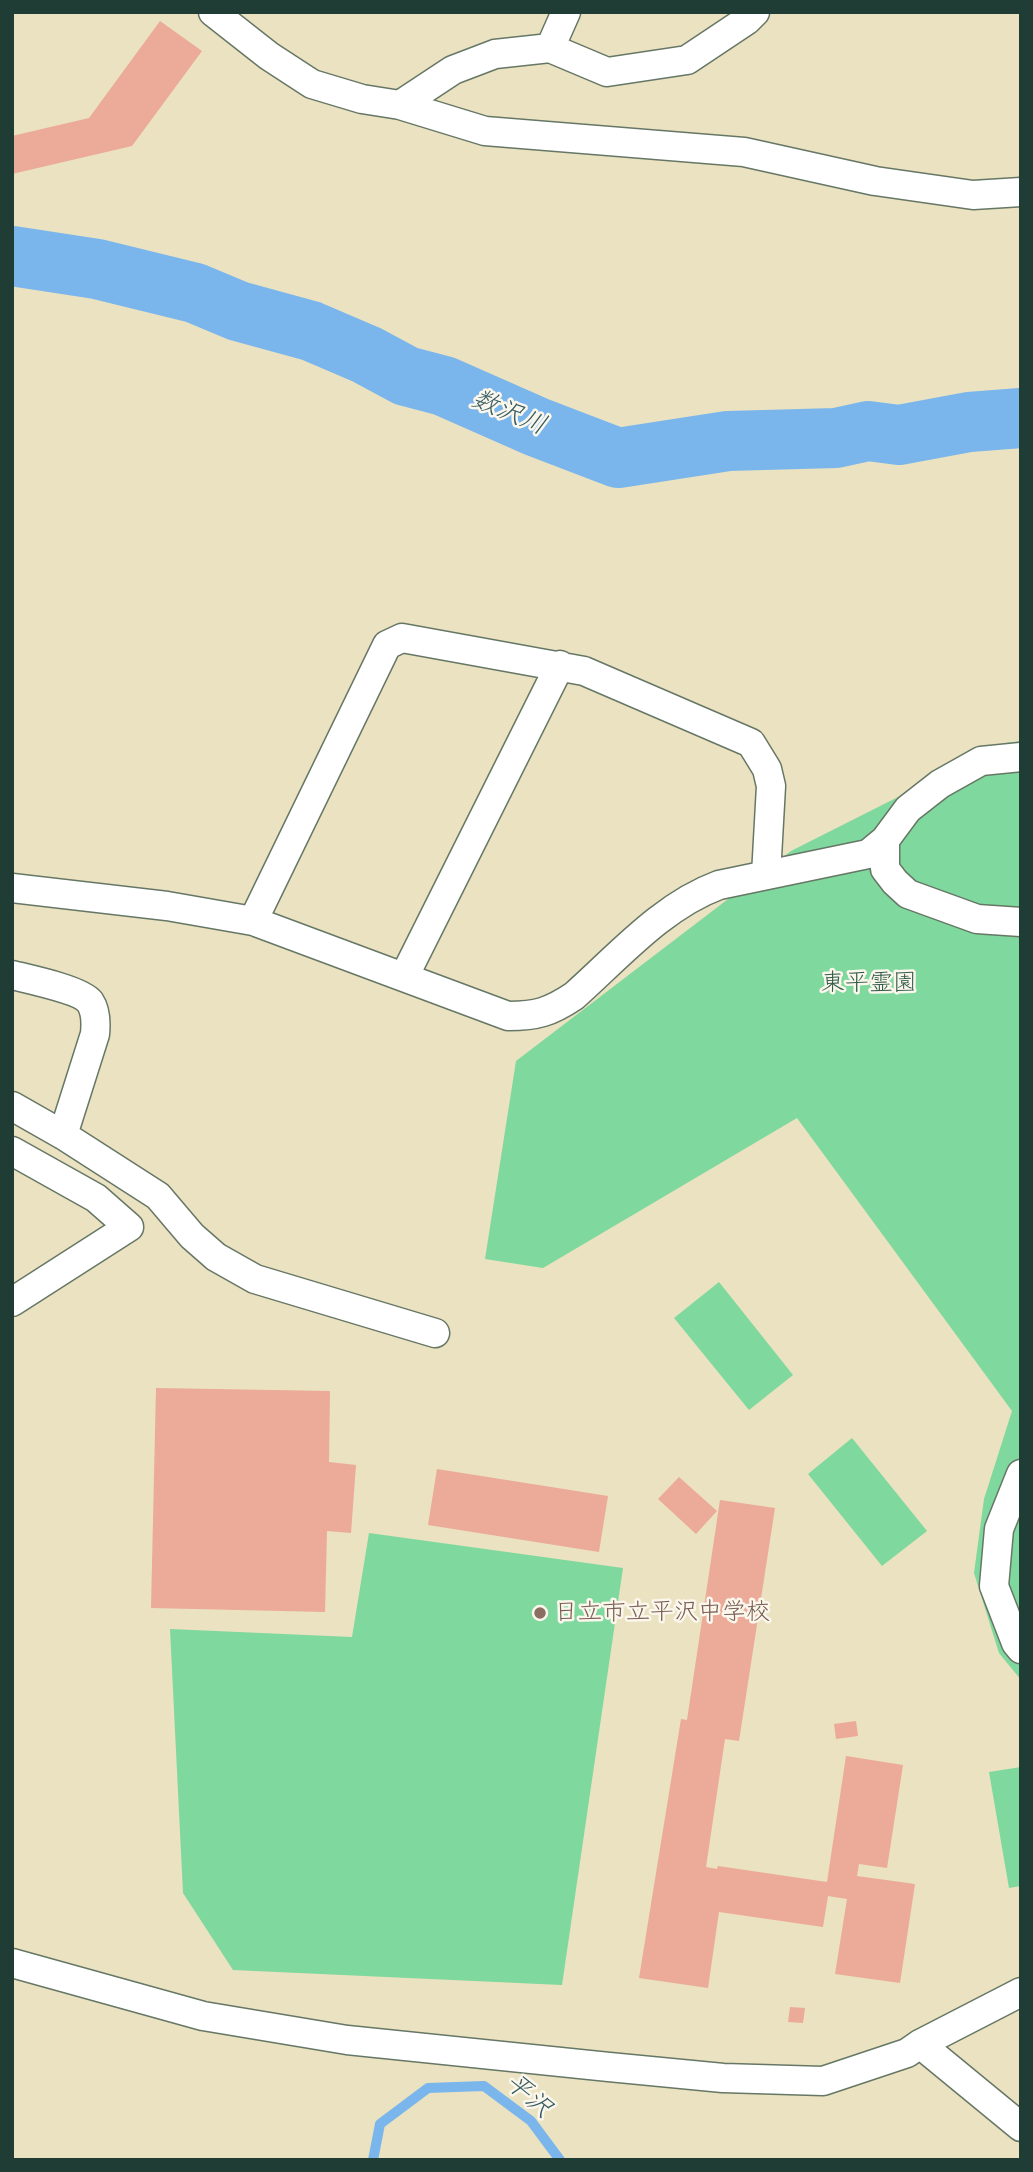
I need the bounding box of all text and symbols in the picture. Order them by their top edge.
water label: 数沢川 [467,383,551,443]
park label: 東平霊園 [821,970,917,998]
place label: 日立市立平沢中学校 [554,1599,770,1627]
marker: 日立市立平沢中学校 [532,1605,548,1621]
water label: 平沢 [498,2067,558,2125]

